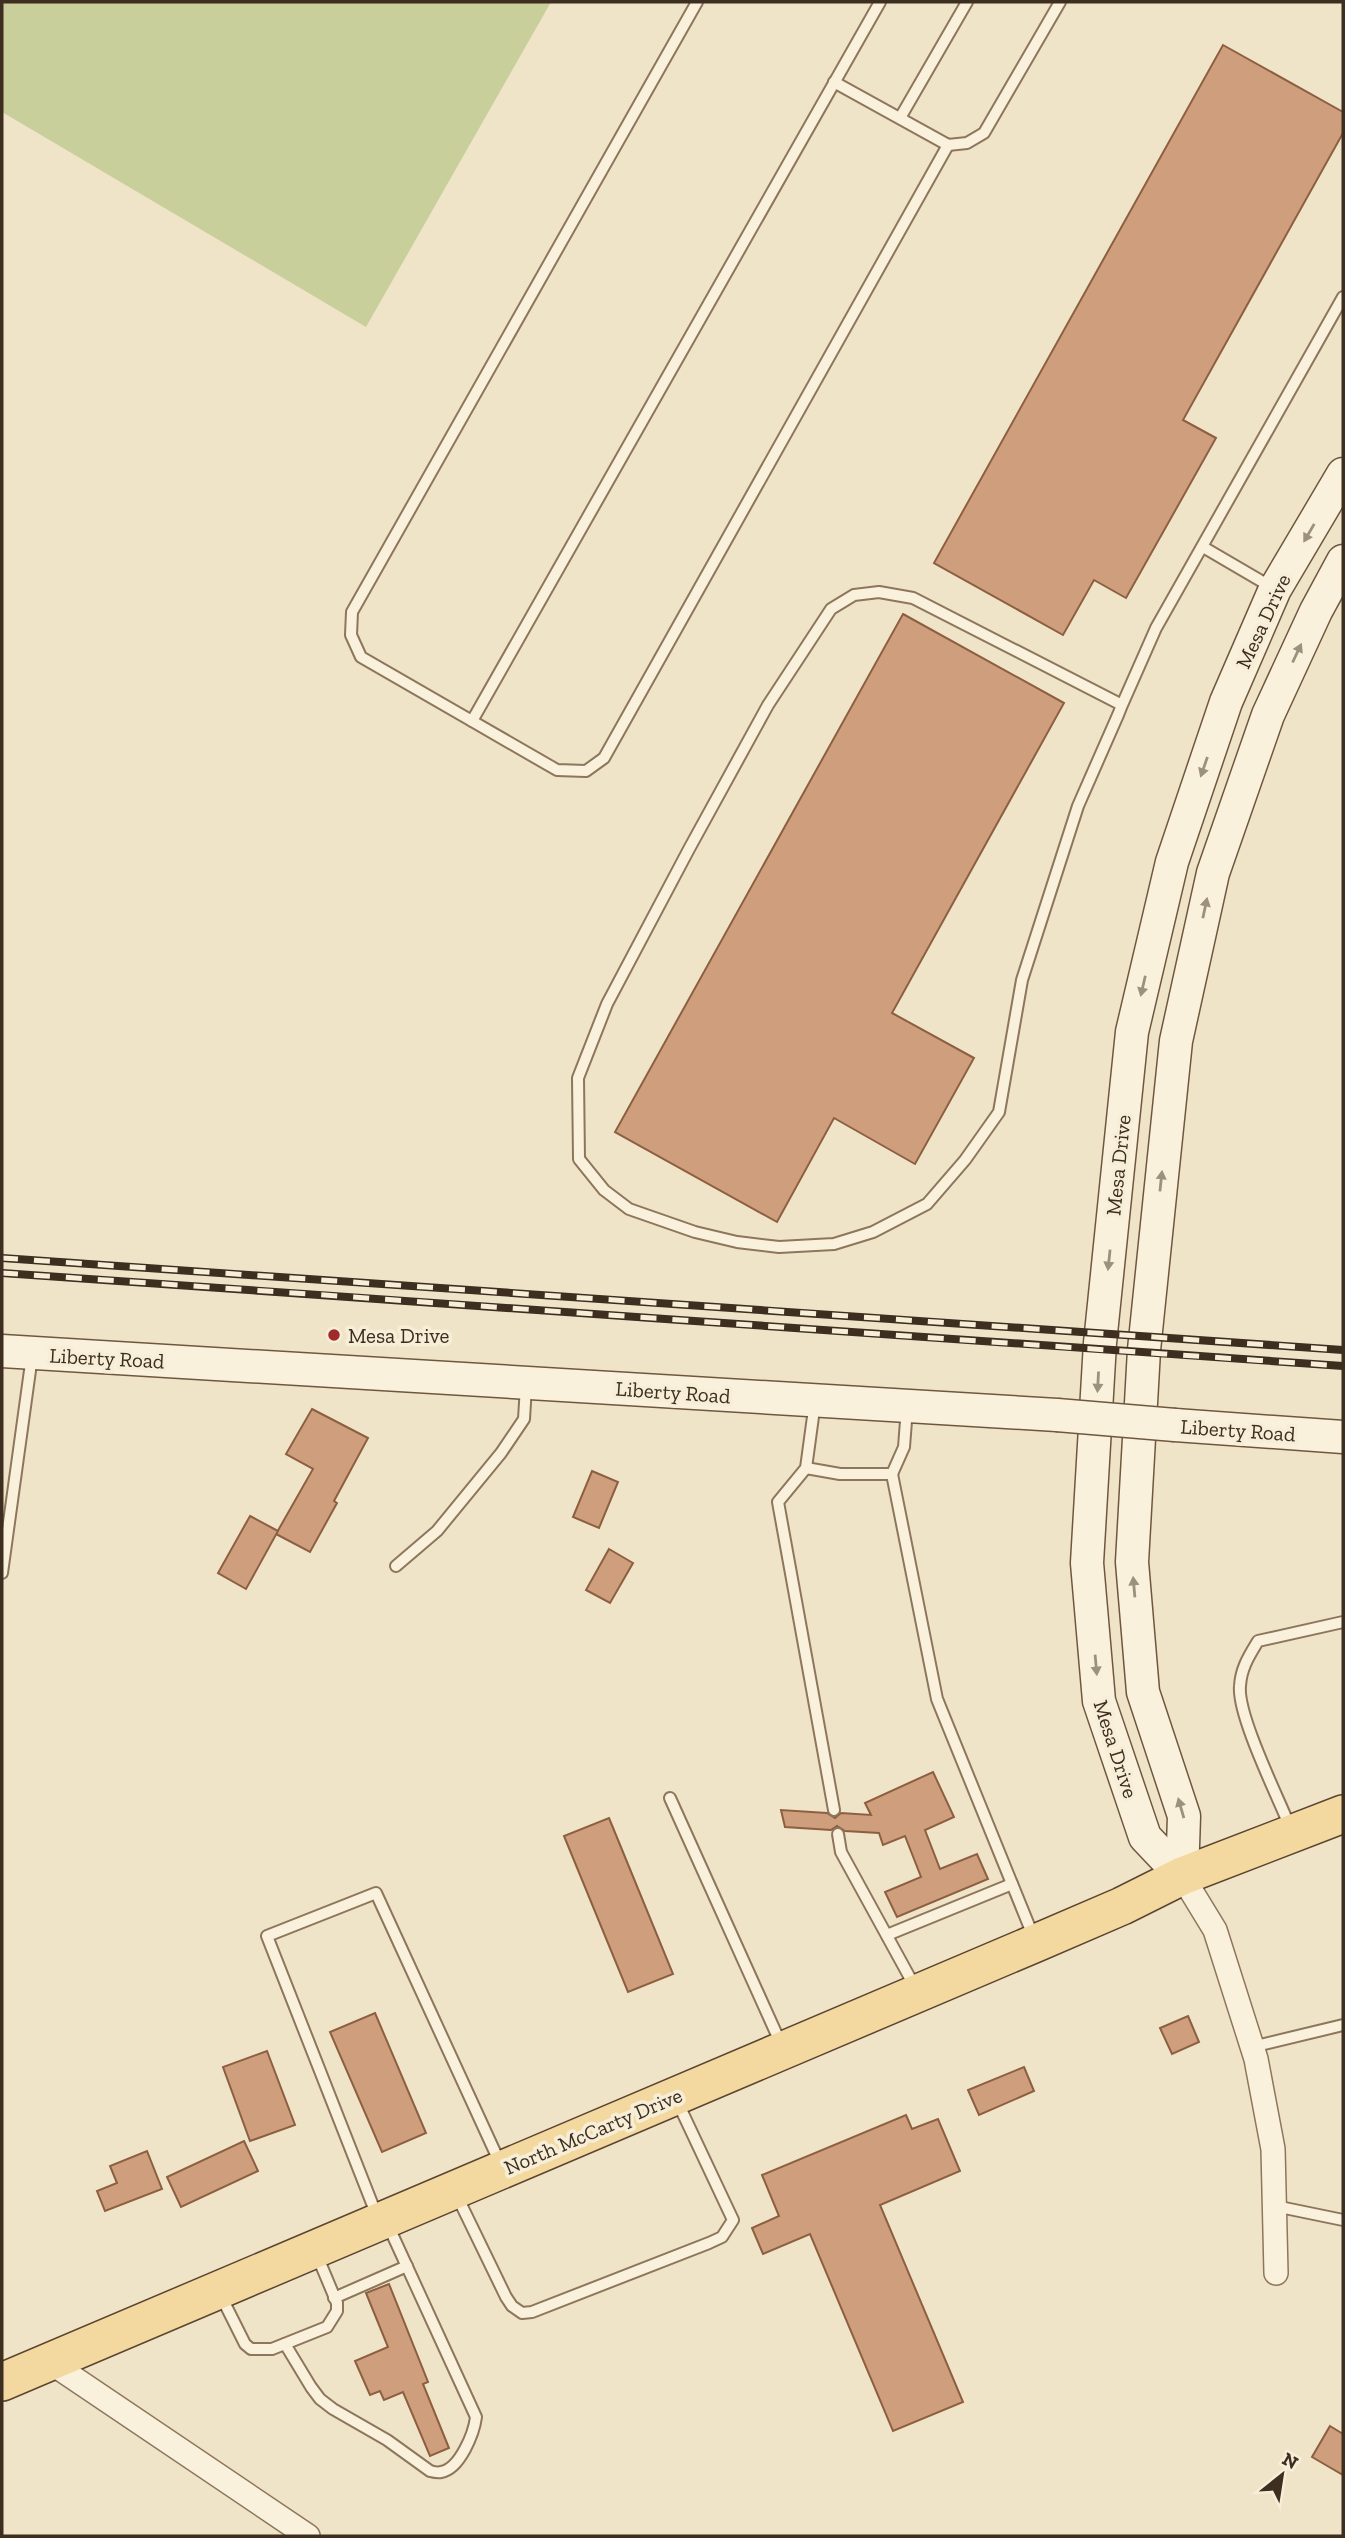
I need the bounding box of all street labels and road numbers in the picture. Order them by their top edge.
street label: Mesa Drive [1230,570,1296,672]
street label: Mesa Drive [1100,1113,1136,1217]
street label: Liberty Road [49,1343,166,1374]
street label: Liberty Road [615,1376,732,1409]
street label: Liberty Road [1180,1414,1297,1447]
street label: Mesa Drive [1088,1697,1144,1801]
street label: North McCarty Drive [500,2082,686,2180]

